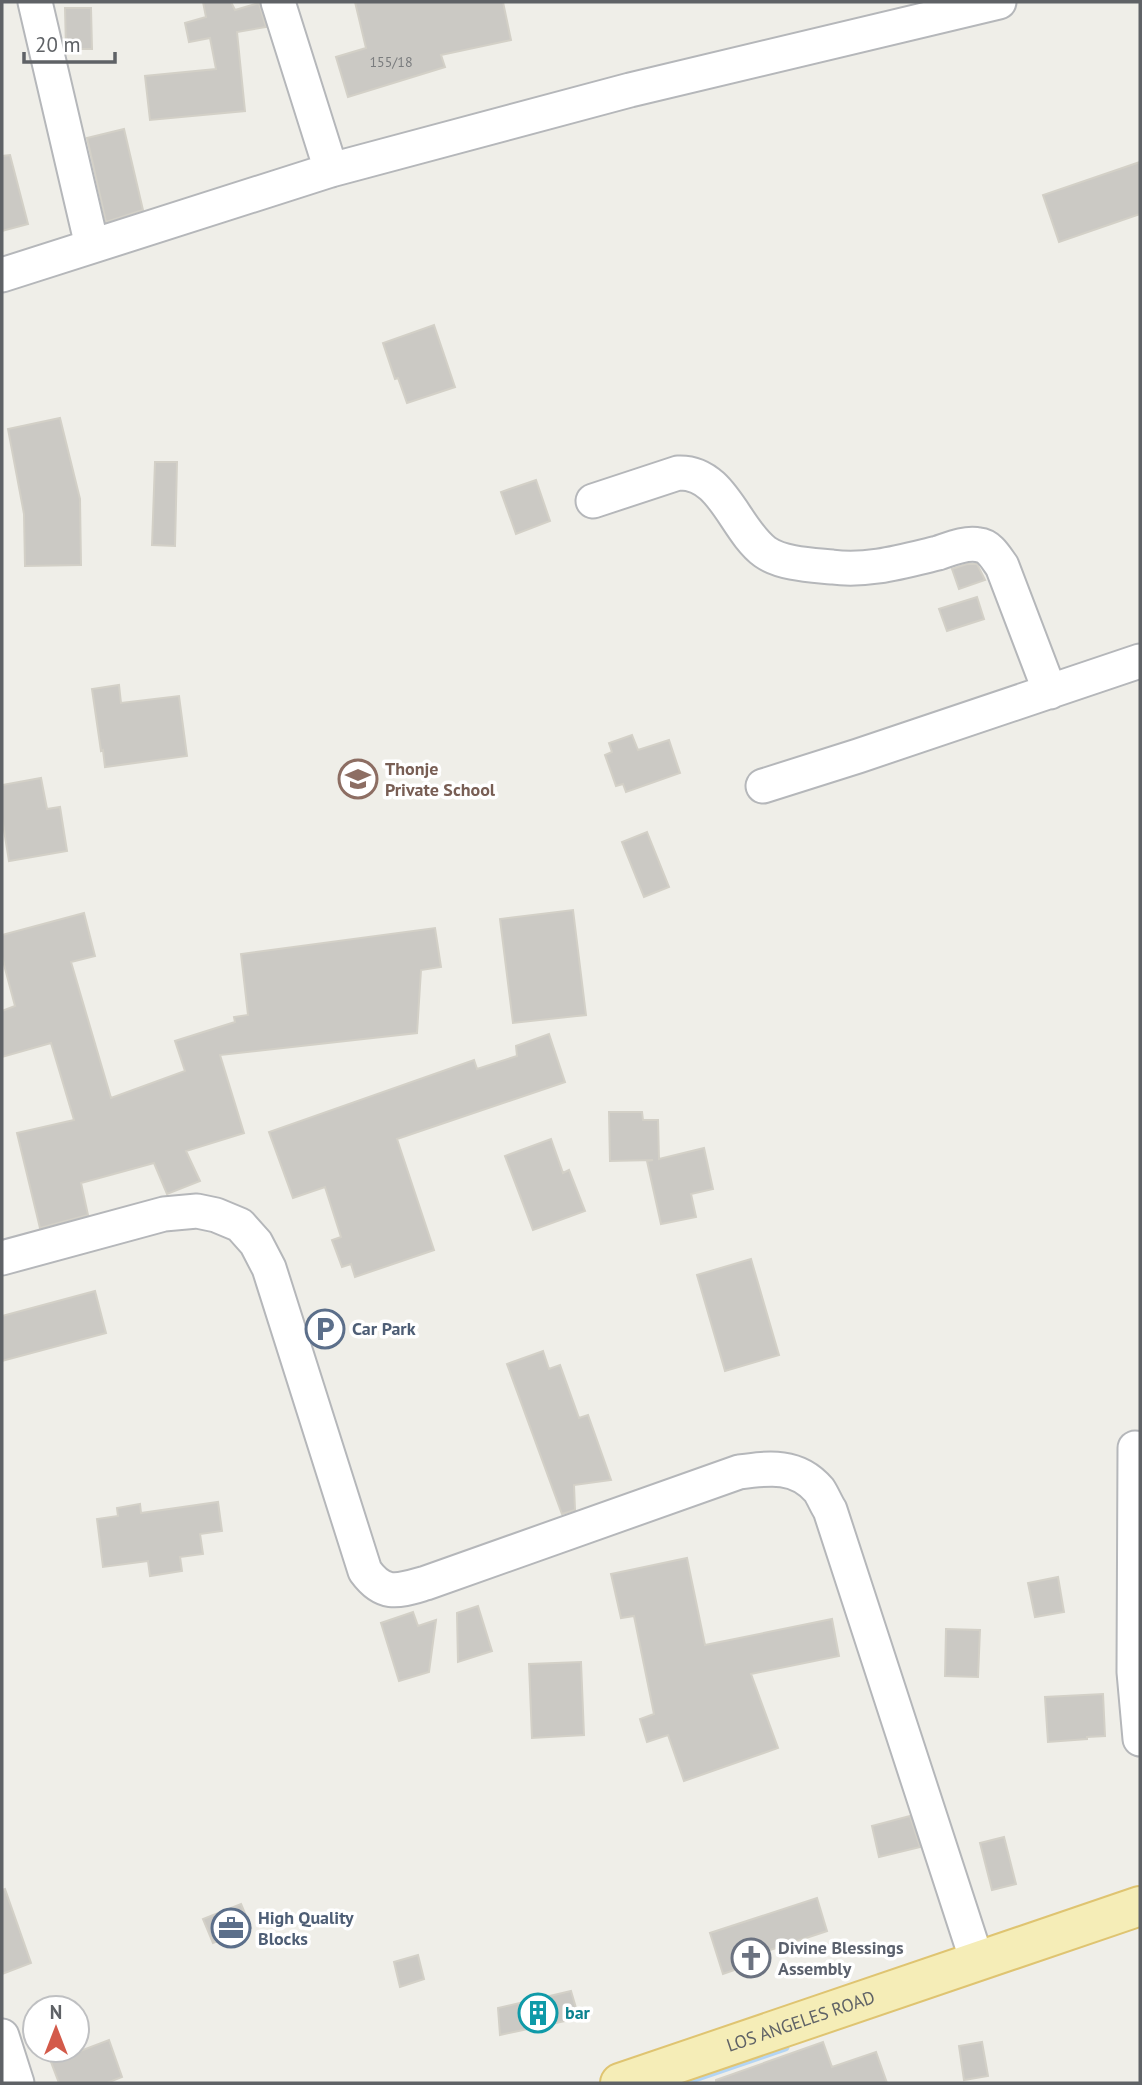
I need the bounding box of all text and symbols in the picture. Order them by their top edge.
scale bar [24,21,116,65]
text: 20 m [35,31,81,58]
house number: 155/18 [369,53,413,71]
place label: Thonje Private School [385,757,496,801]
school or university icon: Thonje Private School [337,758,379,800]
parking icon: Car Park [304,1308,346,1350]
place label: Car Park [352,1317,416,1340]
place label: High Quality Blocks [258,1906,354,1950]
office icon: High Quality Blocks [210,1907,252,1949]
place label: Divine Blessings Assembly [778,1936,904,1980]
church icon: Divine Blessings Assembly [730,1937,772,1979]
street label: LOS ANGELES ROAD [724,1985,878,2057]
building icon: bar [517,1992,559,2034]
north arrow [21,1994,91,2064]
text: N [50,2000,62,2024]
place label: bar [565,2001,591,2024]

